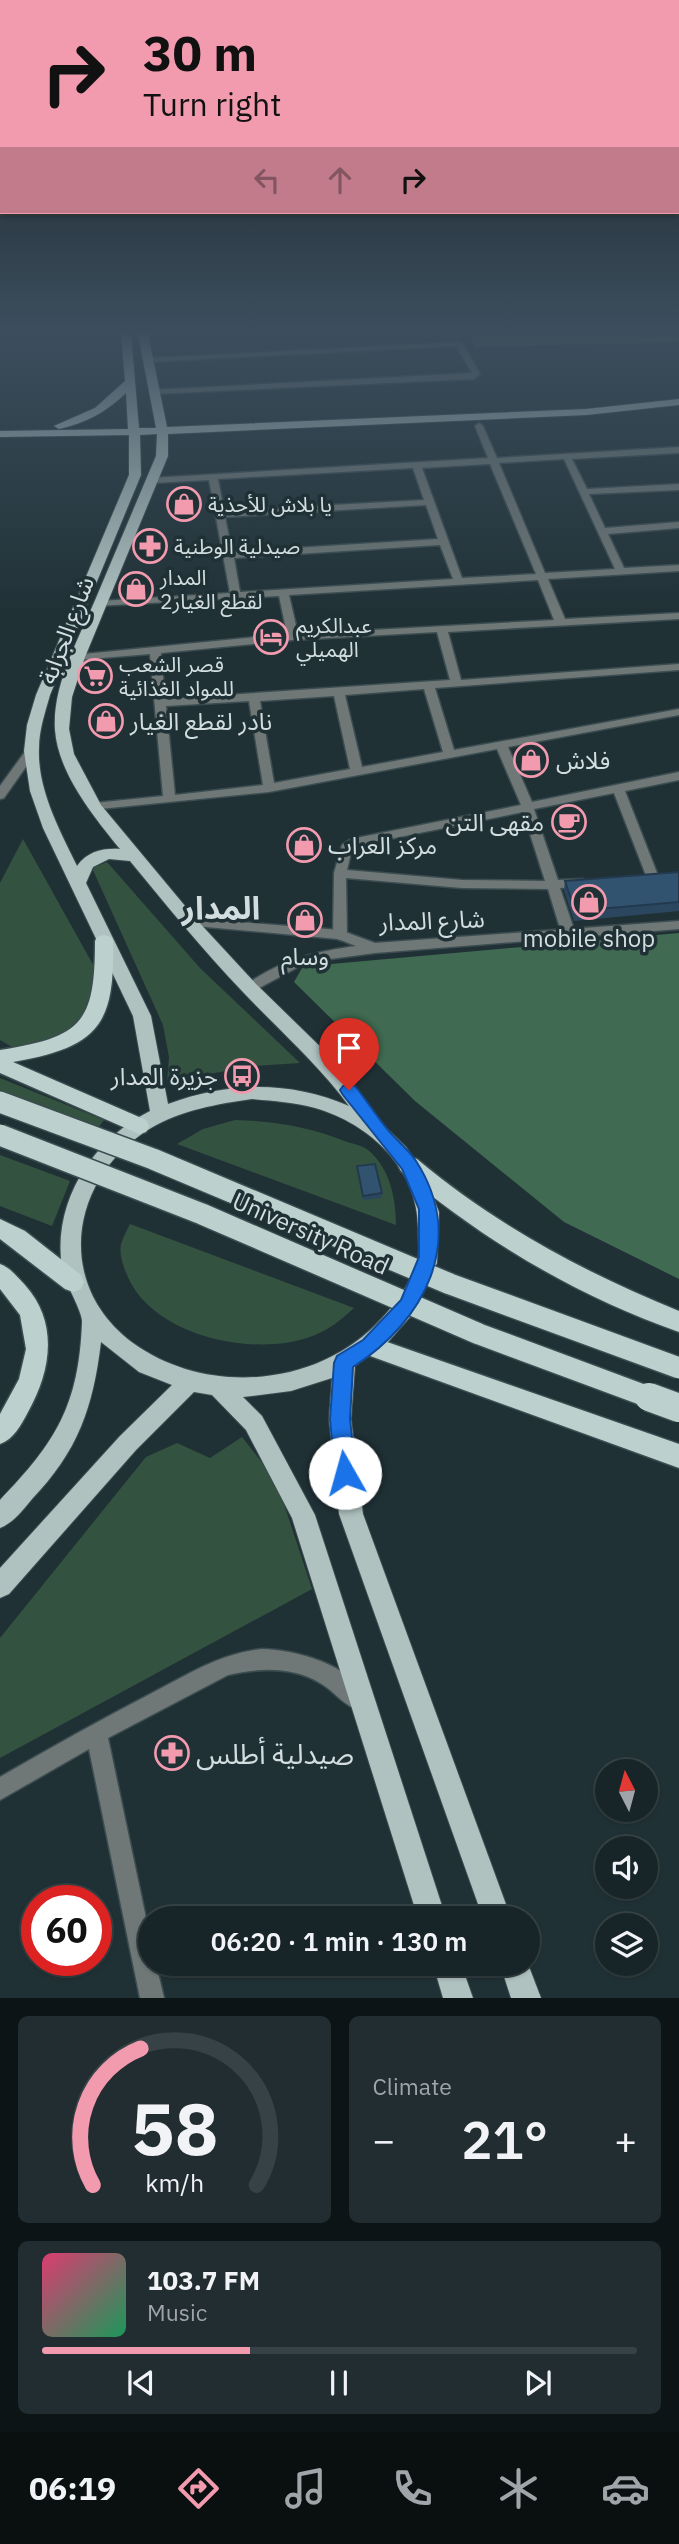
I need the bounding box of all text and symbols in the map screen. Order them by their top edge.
text: 30 m [143,21,257,84]
icon: right [28,28,119,119]
text: Turn right [143,83,281,125]
icon: left [248,161,286,199]
icon: ahead [321,161,359,199]
icon: right [394,161,432,199]
shop icon: يا بلاش للأحذية [165,485,203,523]
place label: يا بلاش للأحذية [208,490,332,518]
pharmacy icon: صيدلية الوطنية [131,527,169,565]
place label: صيدلية الوطنية [174,532,300,560]
place label: المدار 2لقطع الغيار [159,563,263,617]
shop icon: المدار 2لقطع الغيار [117,570,155,608]
street label: شارع الجرابة [31,572,103,689]
place label: عبدالكريم الهميلي [296,611,372,666]
hotel icon: عبدالكريم الهميلي [252,618,290,656]
place label: قصر الشعب للمواد الغذائية [119,650,234,702]
supermarket icon: قصر الشعب للمواد الغذائية [76,657,114,695]
shop icon: نادر لقطع الغيار [87,702,125,740]
place label: نادر لقطع الغيار [129,705,272,739]
shop icon: فلاش [512,741,550,779]
place label: فلاش [556,744,610,776]
cafe icon: مقهى التن [550,803,588,841]
place label: مقهى التن [446,806,544,838]
shop icon: مركز العراب [285,826,323,864]
place label: مركز العراب [328,829,437,861]
shop icon: mobile shop [570,883,608,921]
district label: المدار [180,886,260,928]
shop icon: وسام [286,901,324,939]
street label: شارع المدار [378,902,485,940]
place label: mobile shop [523,922,655,954]
place label: وسام [281,940,329,975]
pin [319,1018,379,1090]
icon: arrive [330,1029,368,1067]
bus stop icon: جزيرة المدار [223,1057,261,1095]
place label: جزيرة المدار [110,1060,218,1092]
street label: University Road [228,1184,394,1282]
position arrow [308,1436,382,1510]
pharmacy icon: صيدلية أطلس [153,1734,191,1772]
place label: صيدلية أطلس [196,1735,354,1772]
north arrow [595,1759,658,1822]
map controls [595,1759,658,1976]
button: sound [595,1836,658,1899]
speed limit sign: 60 [21,1885,112,1976]
button: layers [595,1913,658,1976]
text: 06:20 · 1 min · 130 m [211,1924,467,1958]
text: Climate [373,2071,452,2101]
text: 58 [131,2081,218,2176]
text: 21° [461,2106,548,2173]
text: − [373,2115,395,2164]
text: + [614,2115,637,2164]
text: km/h [145,2166,204,2199]
text: 103.7 FM [147,2263,260,2297]
text: Music [147,2297,207,2327]
icon: previous [122,2364,160,2402]
icon: pause [320,2364,358,2402]
icon: next [519,2364,557,2402]
icon: directions [174,2464,223,2513]
icon: music [281,2464,330,2513]
icon: phone [388,2464,437,2513]
icon: climate [494,2464,543,2513]
icon: car [601,2464,650,2513]
text: 06:19 [29,2467,116,2509]

